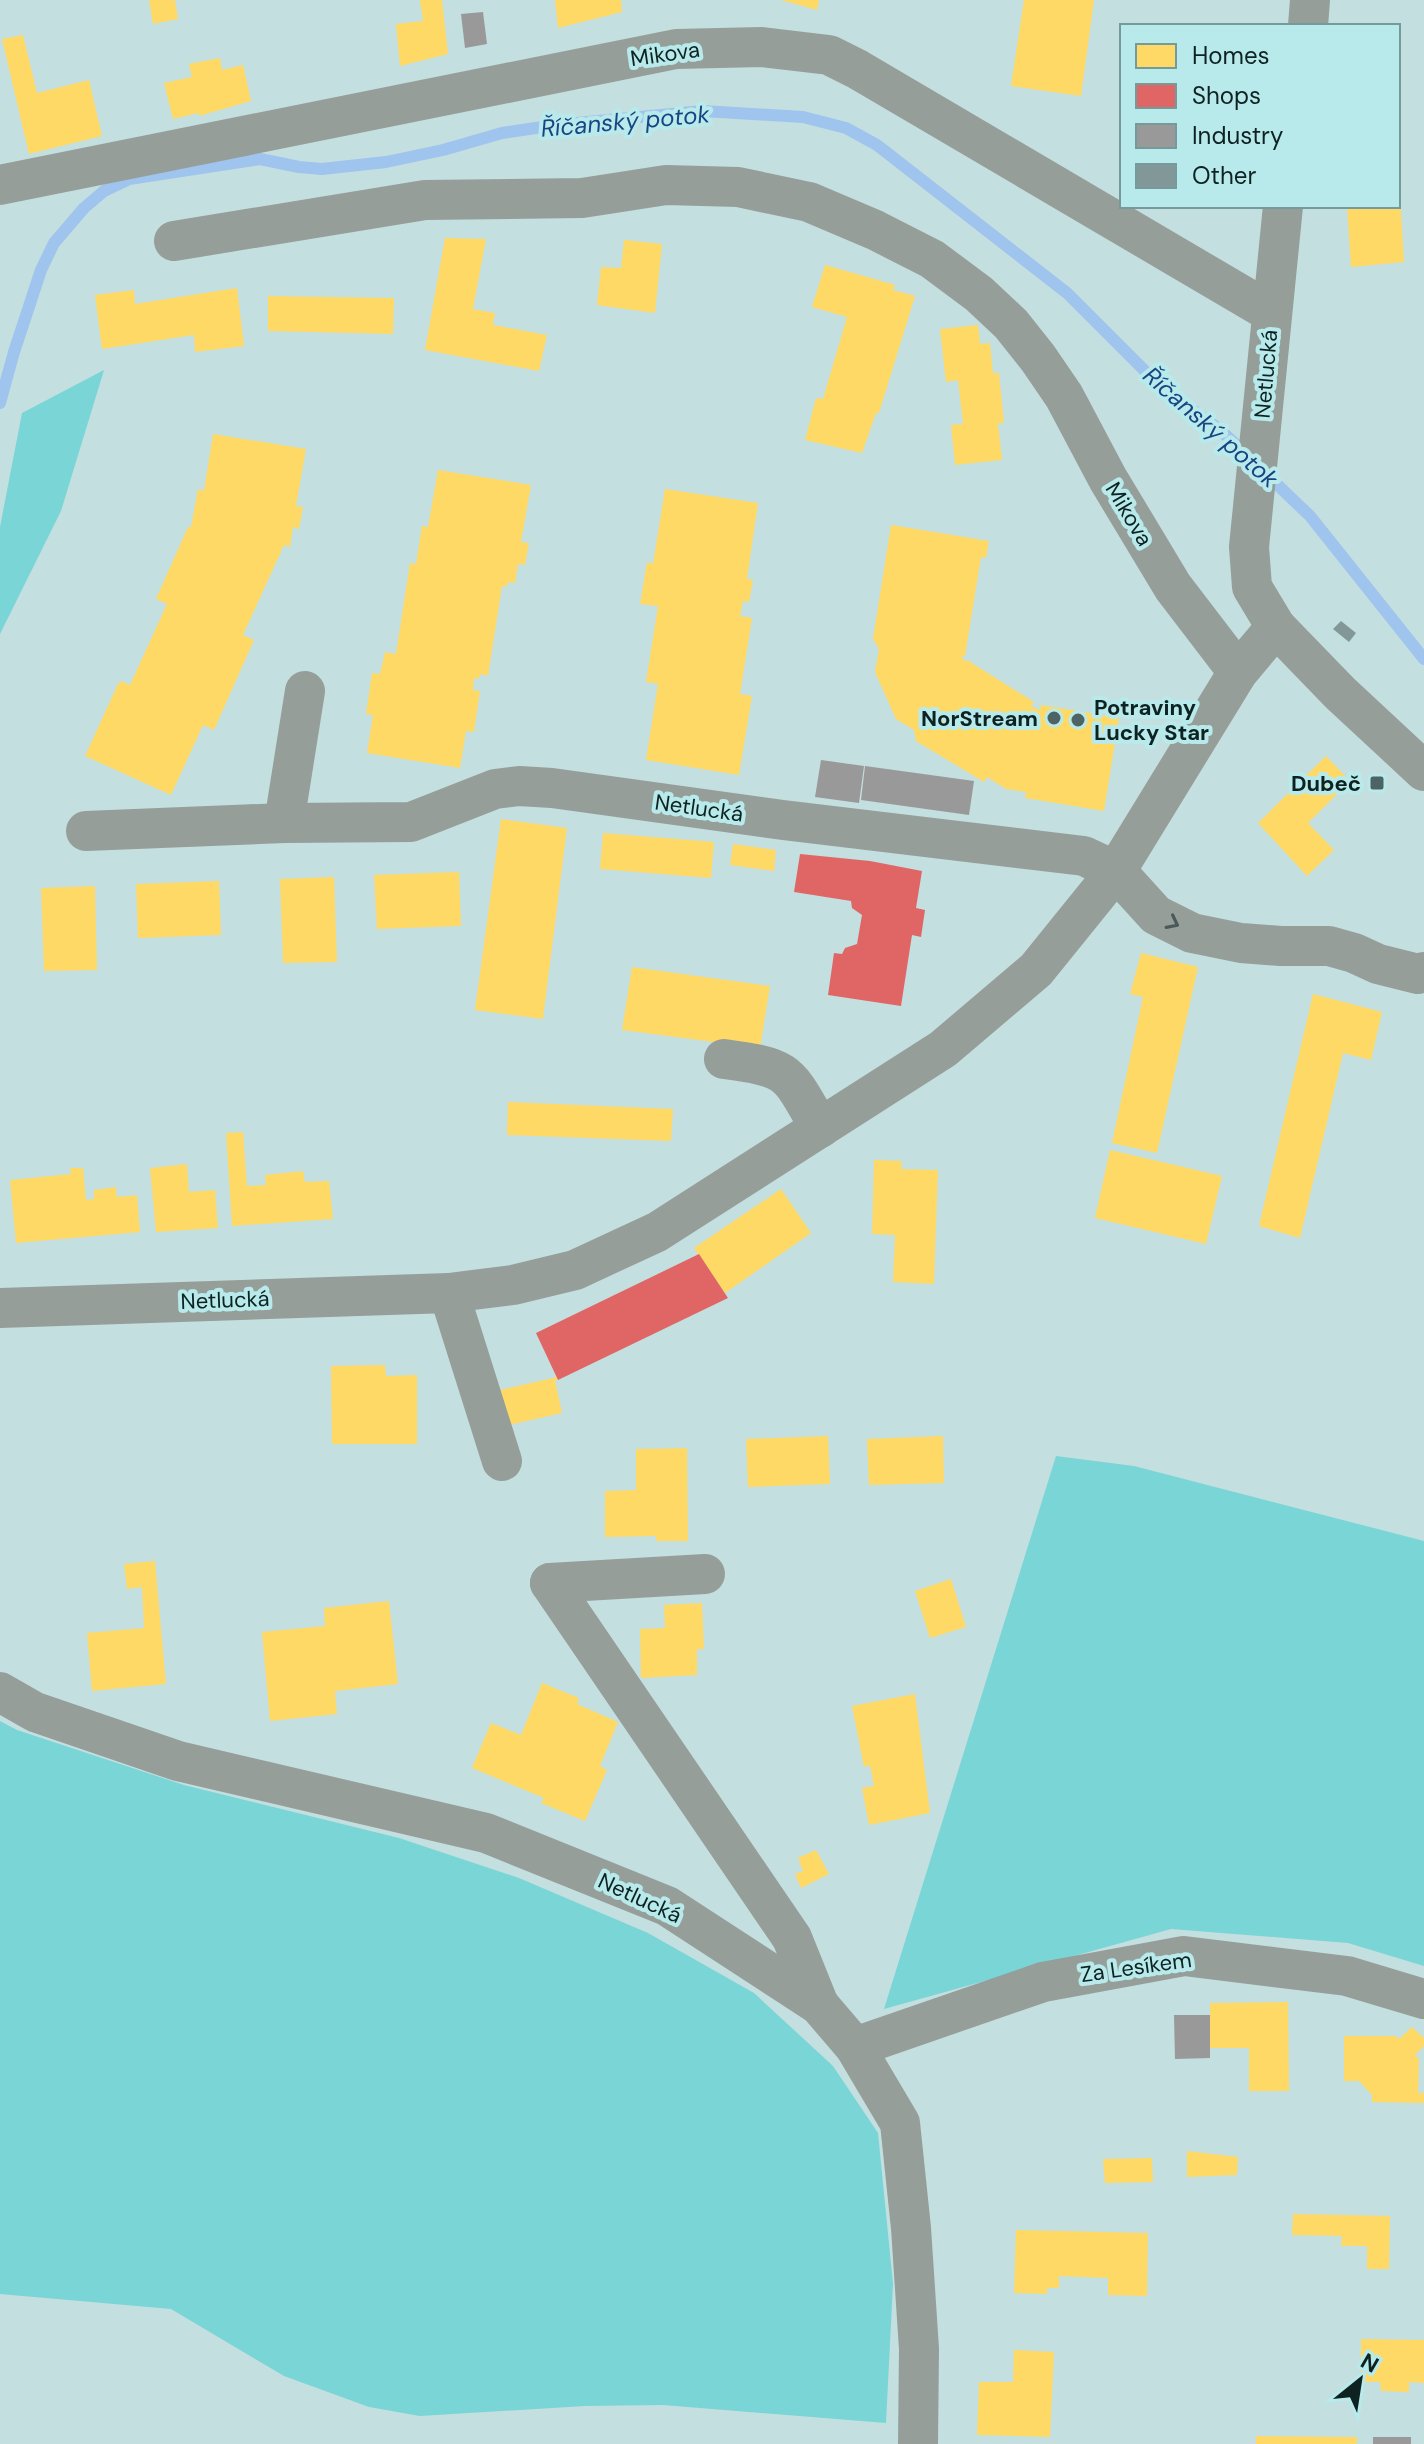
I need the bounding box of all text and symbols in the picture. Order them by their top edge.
legend [1120,24,1400,208]
street label: Mikova [629,35,701,73]
text: Homes [1192,40,1270,71]
text: Shops [1192,80,1261,111]
water label: Říčanský potok [539,98,711,144]
text: Industry [1192,120,1283,151]
text: Other [1192,160,1256,191]
street label: Netlucká [1248,328,1284,420]
water label: Říčanský potok [1137,360,1286,495]
street label: Mikova [1099,477,1159,551]
place label: Potraviny Lucky Star [1094,693,1209,747]
place label: NorStream [921,704,1038,733]
marker: NorStream [1045,709,1063,727]
marker: Potraviny Lucky Star [1069,711,1087,729]
place label: Dubeč [1291,769,1361,798]
marker: Dubeč [1368,774,1386,792]
street label: Netlucká [653,787,745,829]
one-way arrow [1164,914,1179,929]
street label: Netlucká [180,1284,270,1316]
street label: Netlucká [594,1866,686,1930]
street label: Za Lesíkem [1079,1945,1193,1989]
north arrow [1320,2340,1400,2420]
text: N [1356,2347,1384,2380]

